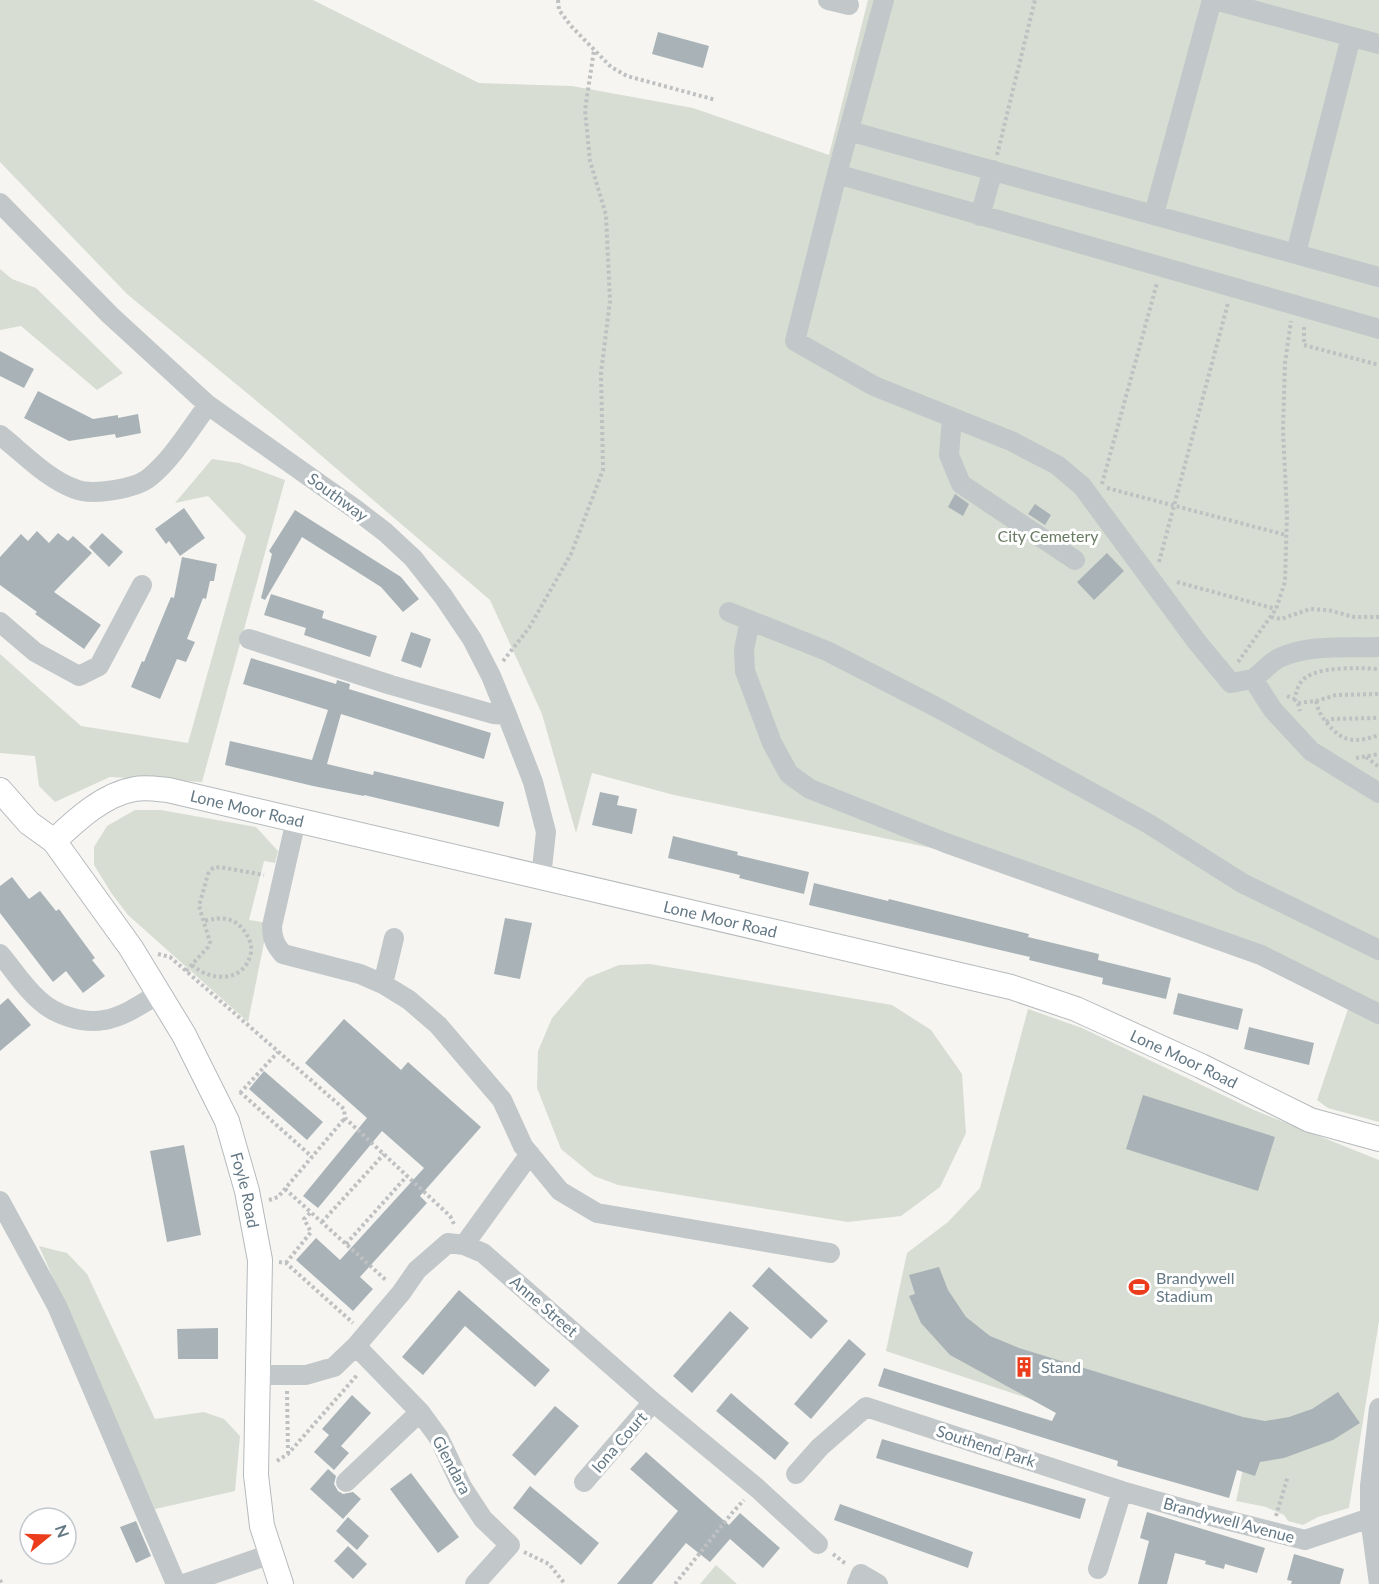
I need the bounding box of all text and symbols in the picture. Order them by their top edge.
street label: Southway [305,468,373,525]
park label: City Cemetery [998,526,1099,545]
street label: Lone Moor Road [189,786,306,830]
street label: Lone Moor Road [662,896,779,941]
street label: Lone Moor Road [1128,1025,1241,1092]
street label: Foyle Road [227,1150,264,1229]
place label: Brandywell Stadium [1156,1268,1234,1305]
street label: Anne Street [507,1271,582,1340]
sports icon: Brandywell Stadium [1127,1275,1151,1299]
building icon: Stand [1012,1355,1036,1379]
place label: Stand [1041,1357,1081,1376]
street label: Iona Court [587,1407,650,1476]
street label: Southend Park [934,1421,1039,1471]
street label: Glendara [429,1432,476,1497]
street label: Brandywell Avenue [1162,1493,1297,1546]
north arrow [18,1506,78,1566]
text: N [52,1522,74,1540]

